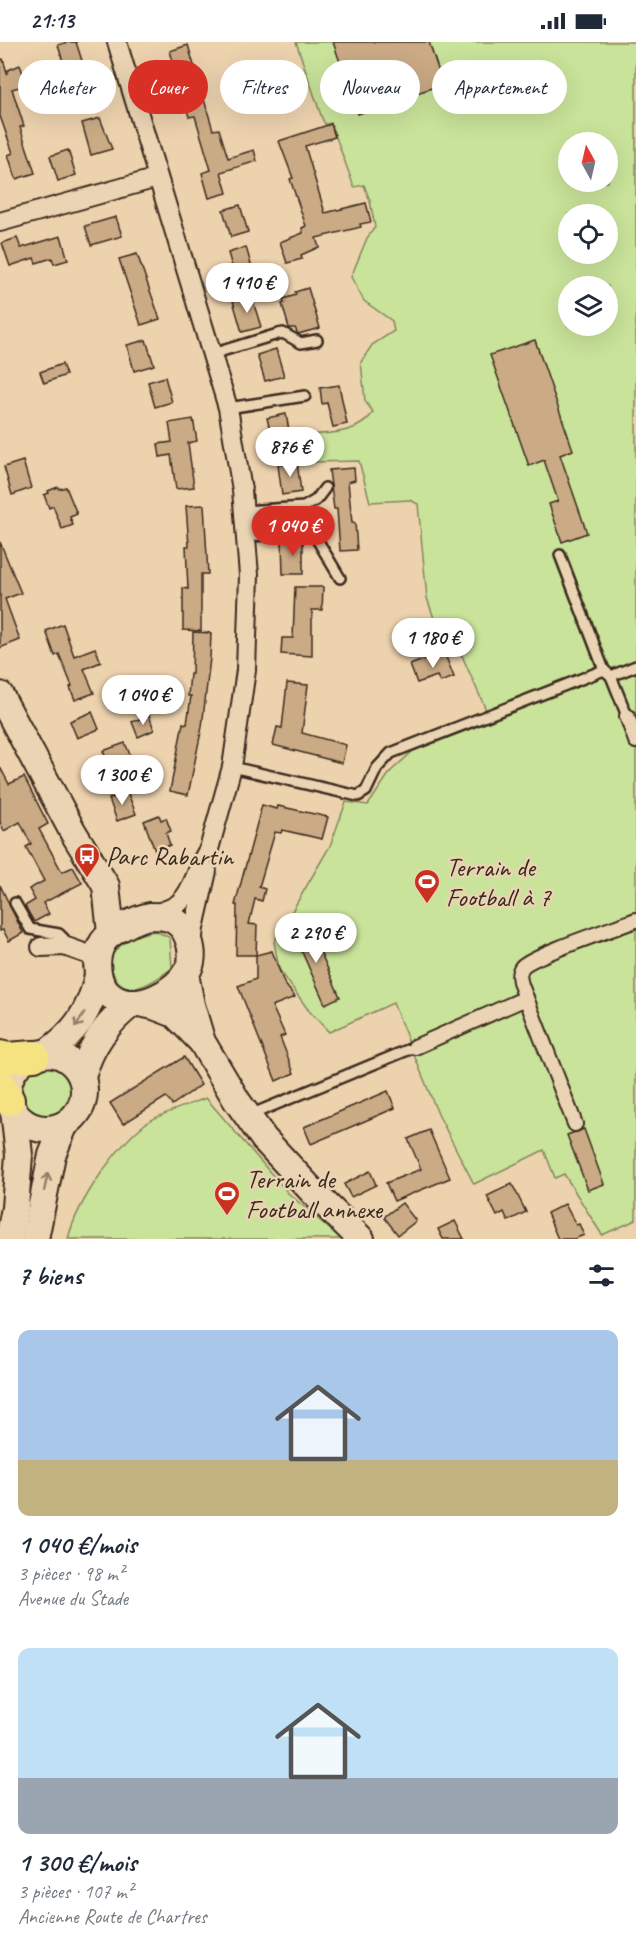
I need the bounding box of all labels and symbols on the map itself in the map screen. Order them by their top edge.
north arrow [558,132,618,192]
pin: 1 410 € [192,263,302,314]
pin: 876 € [248,427,332,478]
pin: 1 040 € [238,506,348,557]
pin: 1 180 € [378,618,488,669]
pin: 1 040 € [88,675,198,726]
pin: 1 300 € [67,755,177,806]
place label: Parc Rabartin [106,840,234,873]
bus stop icon: Parc Rabartin [72,841,102,879]
place label: Terrain de Football à 7 [446,851,552,914]
sports icon: Terrain de Football à 7 [412,867,442,905]
pin: 2 290 € [261,913,371,964]
one-way arrow [74,1011,86,1028]
place label: Terrain de Football annexe [246,1163,383,1226]
one-way arrow [41,1172,53,1191]
sports icon: Terrain de Football annexe [212,1179,242,1217]

